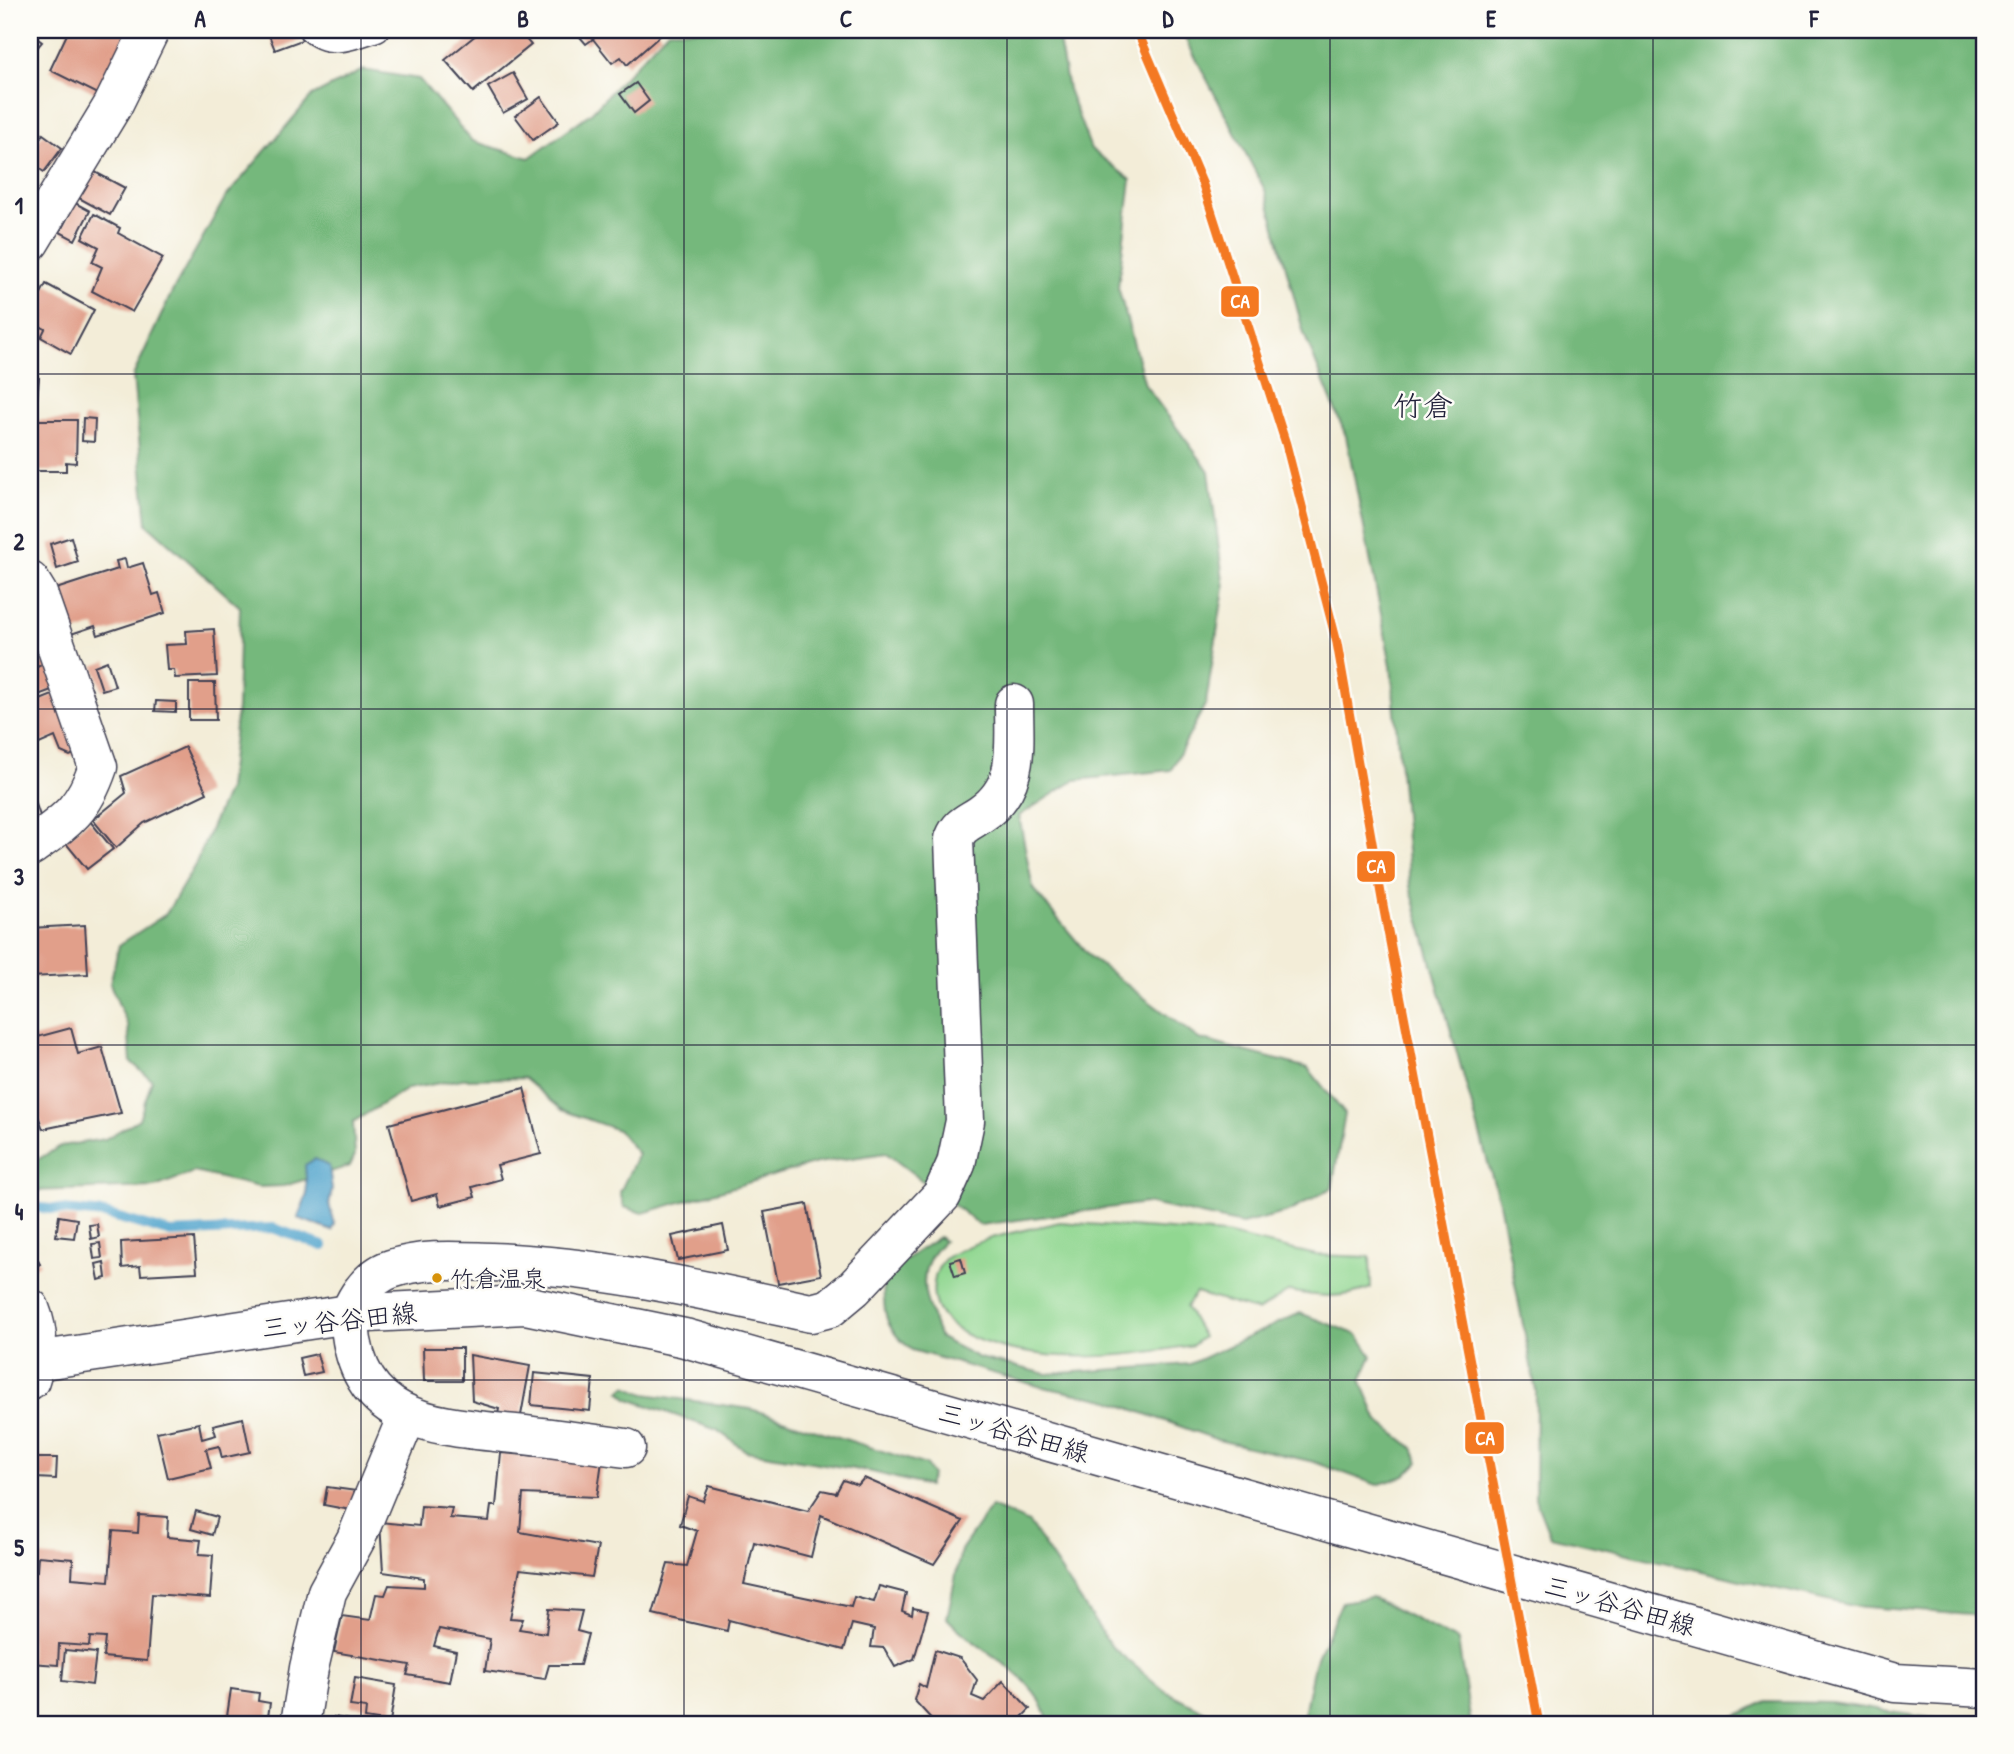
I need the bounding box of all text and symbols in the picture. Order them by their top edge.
text: A [194,3,206,34]
text: B [517,3,529,34]
text: C [840,3,852,34]
text: D [1163,3,1175,34]
text: E [1486,3,1497,34]
text: F [1809,3,1820,34]
text: 1 [15,190,23,221]
line badge: CA [1220,285,1260,318]
text: CA [1230,288,1251,314]
district label: 竹倉 [1393,385,1453,425]
text: 2 [14,526,25,557]
line badge: CA [1356,850,1396,883]
text: CA [1366,853,1387,879]
text: 3 [14,861,24,892]
text: 4 [15,1196,24,1227]
place label: 竹倉温泉 [450,1262,546,1294]
marker: 竹倉温泉 [430,1271,444,1285]
street label: 三ッ谷谷田線 [260,1294,418,1346]
street label: 三ッ谷谷田線 [934,1394,1094,1470]
line badge: CA [1464,1421,1505,1455]
text: CA [1475,1425,1496,1451]
text: 5 [14,1532,24,1563]
street label: 三ッ谷谷田線 [1540,1567,1700,1643]

